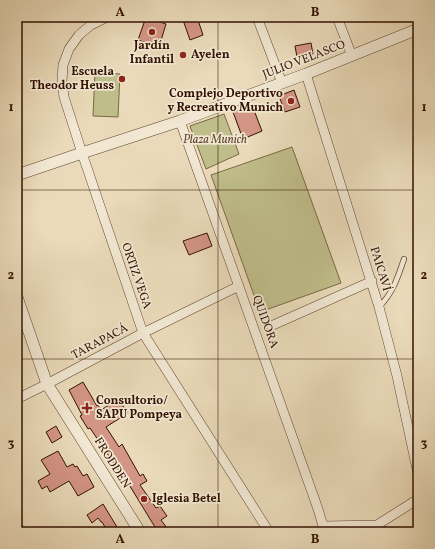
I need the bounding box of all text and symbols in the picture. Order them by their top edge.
text: A [115,4,125,22]
text: B [311,4,320,22]
marker: Jardín Infantil [147,27,157,37]
street label: JULIO VELASCO [260,37,348,83]
place label: Jardín Infantil [130,38,174,68]
place label: Ayelen [191,47,230,63]
marker: Ayelen [178,50,188,60]
place label: Escuela Theodor Heuss [30,64,114,94]
marker: Escuela Theodor Heuss [117,74,127,84]
place label: Complejo Deportivo y Recreativo Munich [167,86,283,116]
marker: Complejo Deportivo y Recreativo Munich [286,96,296,106]
text: 1 [8,99,14,117]
text: 1 [421,99,427,117]
park label: Plaza Munich [183,132,247,148]
street label: ORTIZ VEGA [117,241,155,312]
street label: PAICAVÍ [366,244,395,293]
text: 2 [8,267,15,285]
text: 2 [421,267,428,285]
street label: QUIDORA [248,293,282,351]
street label: TARAPACÁ [68,319,132,364]
place label: Consultorio/ SAPU Pompeya [96,393,183,423]
marker: Consultorio/ SAPU Pompeya [81,402,93,414]
street label: FRODDEN [90,434,134,492]
text: 3 [8,435,15,453]
text: 3 [421,435,428,453]
place label: Iglesia Betel [152,491,221,507]
marker: Iglesia Betel [139,494,149,504]
text: A [115,531,125,549]
text: B [311,531,320,549]

